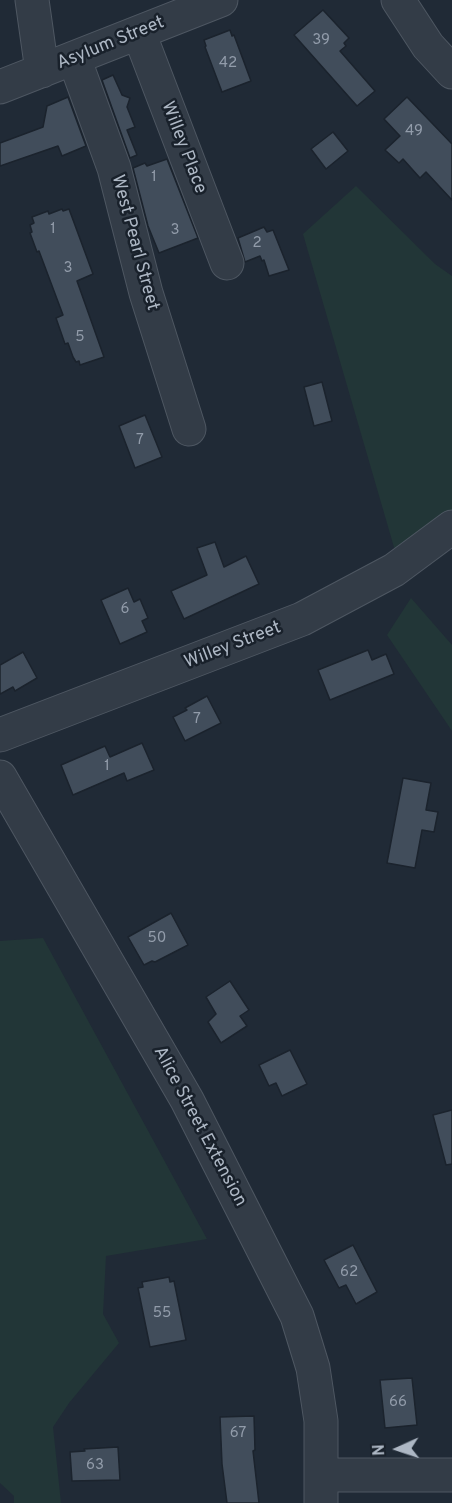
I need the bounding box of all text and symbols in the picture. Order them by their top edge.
street label: Asylum Street [54,13,168,75]
house number: 39 [312,32,330,50]
house number: 42 [219,55,237,73]
street label: Willey Place [156,99,210,197]
house number: 49 [405,123,423,141]
house number: 1 [151,169,157,187]
street label: West Pearl Street [105,173,163,313]
house number: 1 [50,221,56,239]
house number: 3 [170,222,180,240]
house number: 2 [252,235,262,253]
house number: 3 [63,260,73,278]
house number: 5 [75,329,85,347]
house number: 7 [136,432,144,450]
house number: 6 [121,601,129,619]
street label: Willey Street [182,618,284,674]
house number: 7 [193,711,201,729]
house number: 1 [104,758,110,776]
house number: 50 [148,930,166,948]
street label: Alice Street Extension [148,1043,250,1211]
house number: 62 [340,1264,358,1282]
house number: 55 [153,1305,171,1323]
house number: 66 [389,1394,407,1412]
north arrow [368,1419,428,1479]
house number: 67 [230,1425,246,1443]
text: N [370,1444,390,1456]
house number: 63 [86,1457,104,1475]

